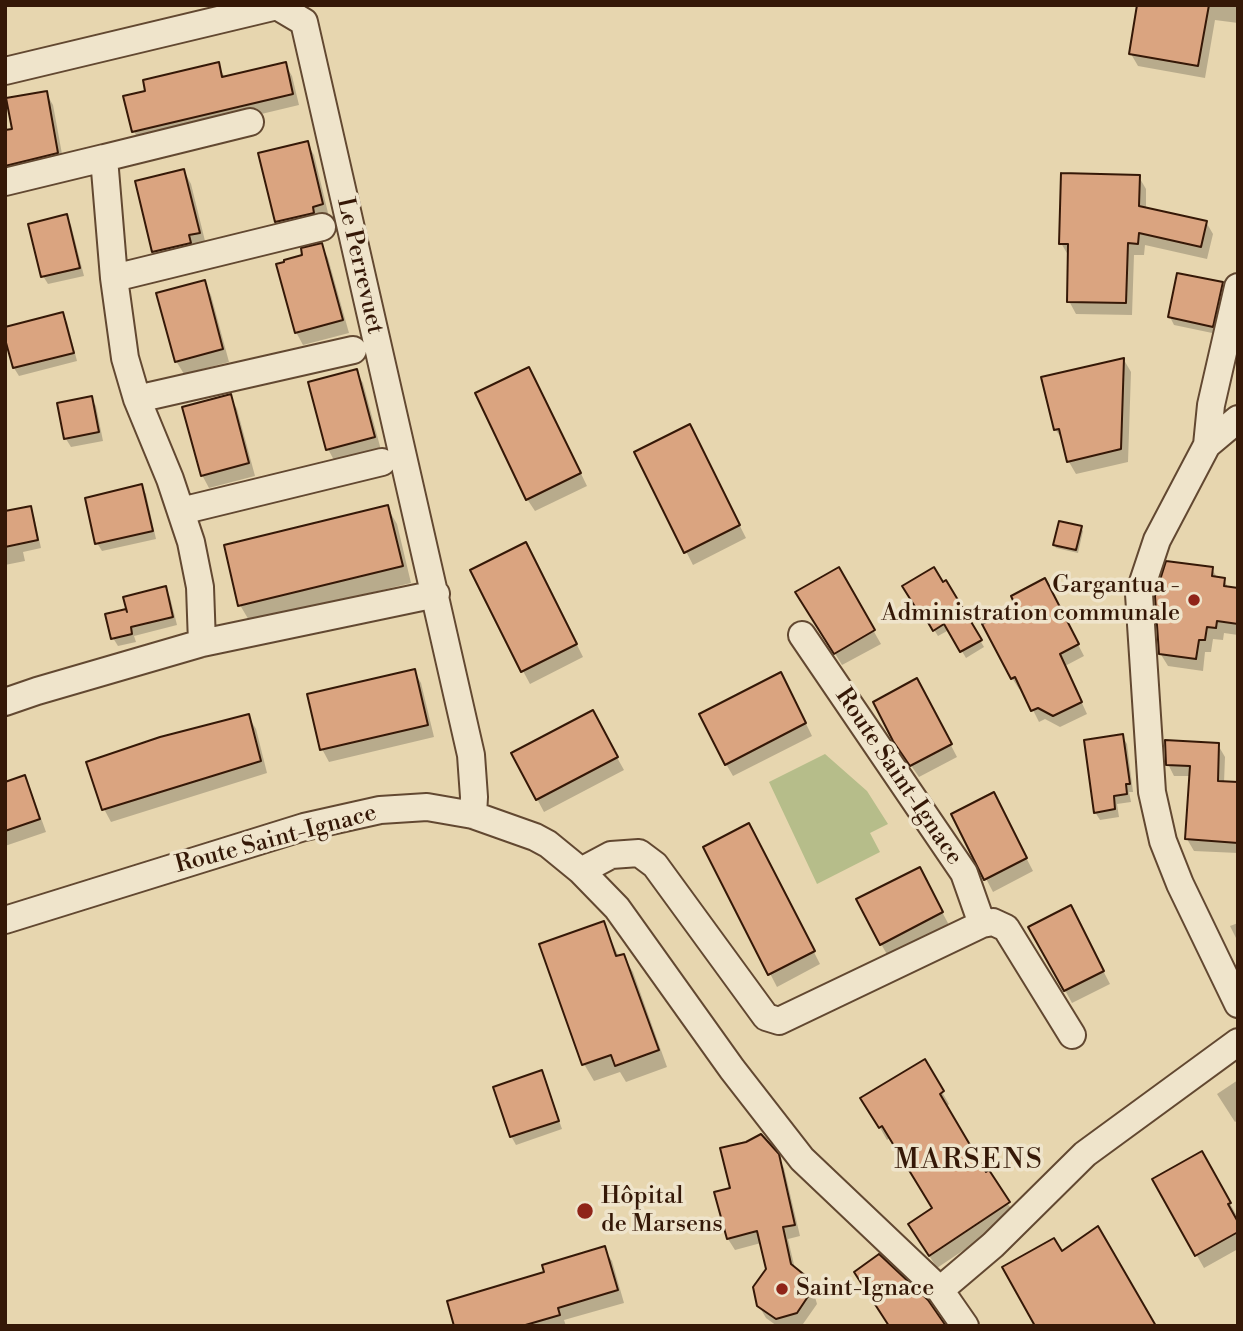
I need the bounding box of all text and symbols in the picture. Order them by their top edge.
street label: Le Perrevuet [329,195,389,337]
place label: Gargantua - Administration communale [881,572,1180,628]
marker: Gargantua - Administration communale [1186,592,1202,608]
street label: Route Saint-Ignace [828,683,968,871]
street label: Route Saint-Ignace [172,799,380,881]
district label: MARSENS [895,1144,1043,1178]
place label: Hôpital de Marsens [601,1183,723,1239]
marker: Hôpital de Marsens [575,1201,595,1221]
place label: Saint-Ignace [796,1275,934,1303]
marker: Saint-Ignace [774,1281,790,1297]

